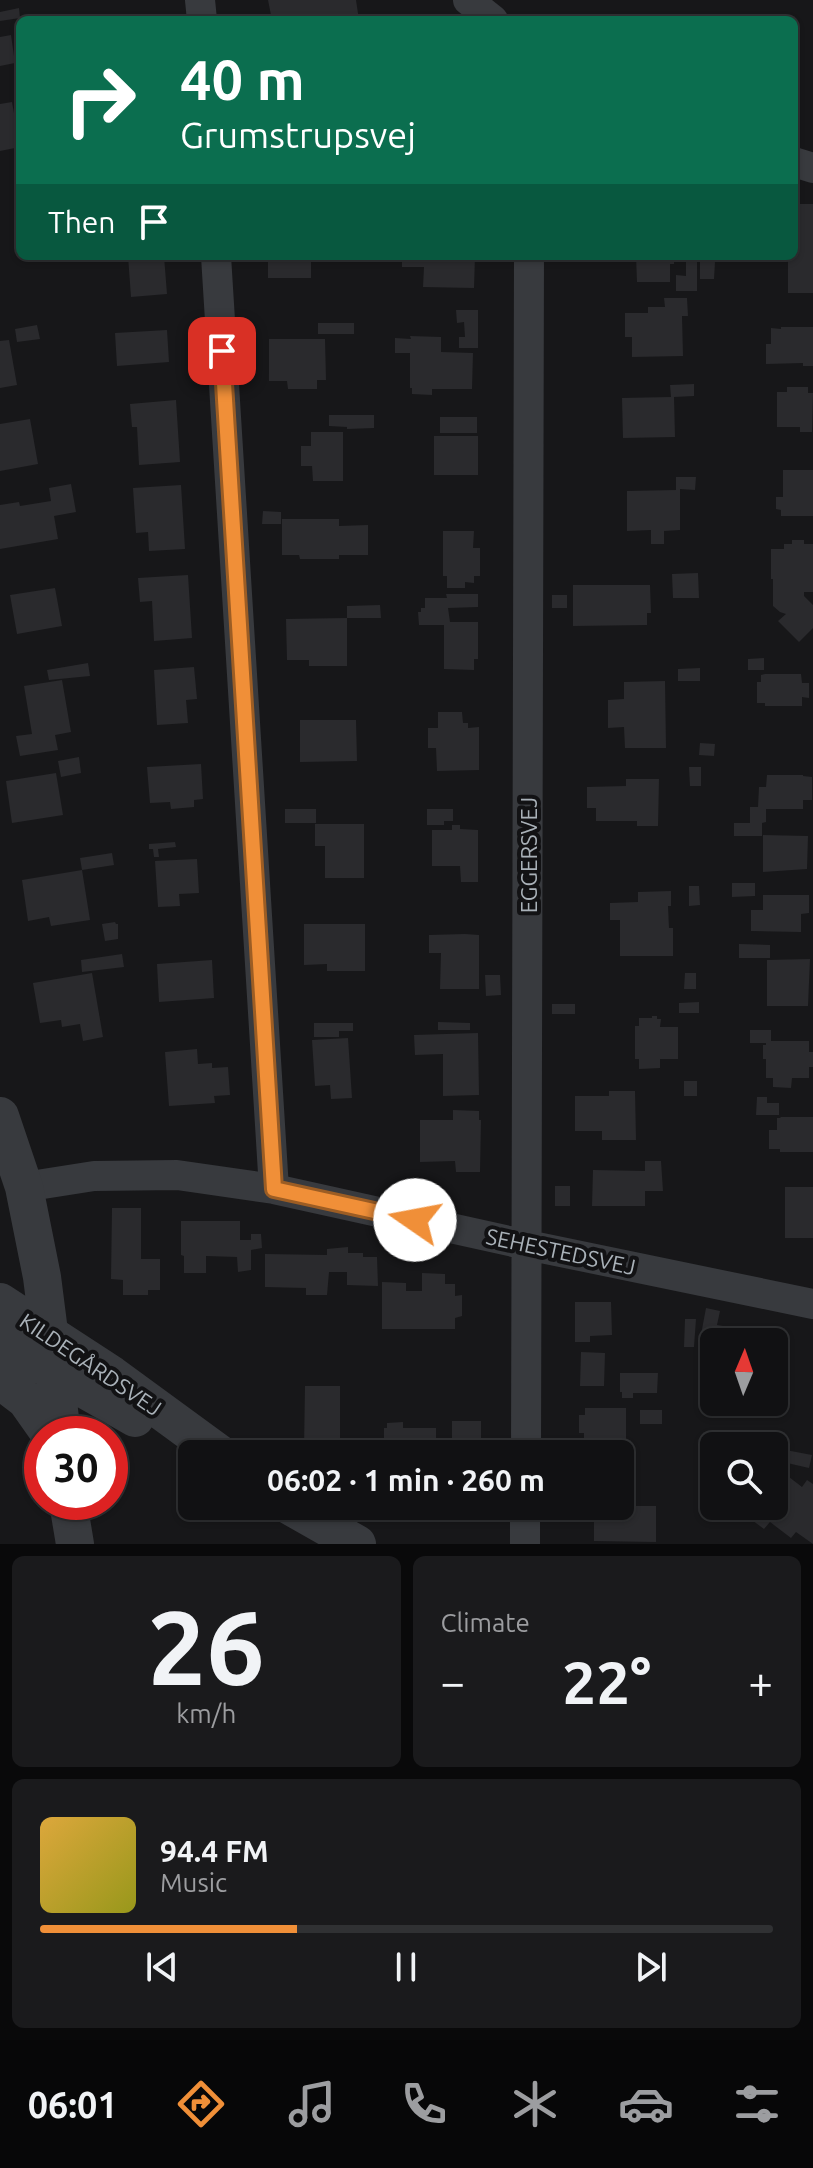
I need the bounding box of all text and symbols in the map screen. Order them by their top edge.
icon: right [48,48,152,152]
text: 40 m [180,48,305,111]
text: Grumstrupsvej [180,114,416,155]
icon: arrive [132,200,176,244]
text: Then [48,205,116,239]
pin [188,317,256,385]
icon: arrive [200,329,244,373]
street label: EGGERSVEJ [516,797,541,913]
position arrow [373,1178,457,1262]
street label: SEHESTEDSVEJ [484,1223,638,1279]
street label: KILDEGÅRDSVEJ [16,1308,166,1420]
north arrow [700,1328,788,1416]
map controls [700,1328,788,1520]
speed limit sign: 30 [24,1416,128,1520]
button: search [700,1432,788,1520]
text: 06:02 · 1 min · 260 m [267,1463,545,1497]
text: 26 [148,1588,265,1705]
text: Climate [441,1608,530,1637]
text: 22° [562,1648,651,1715]
text: − [441,1657,465,1706]
text: + [748,1657,773,1706]
text: km/h [176,1699,236,1728]
text: 94.4 FM [160,1834,269,1868]
text: Music [160,1868,227,1897]
icon: previous [140,1945,184,1989]
icon: pause [384,1945,428,1989]
icon: next [629,1945,673,1989]
icon: directions [173,2076,229,2132]
icon: music [284,2076,340,2132]
icon: phone [396,2076,452,2132]
icon: climate [507,2076,563,2132]
icon: car [618,2076,674,2132]
icon: filters [729,2076,785,2132]
text: 06:01 [28,2084,118,2125]

